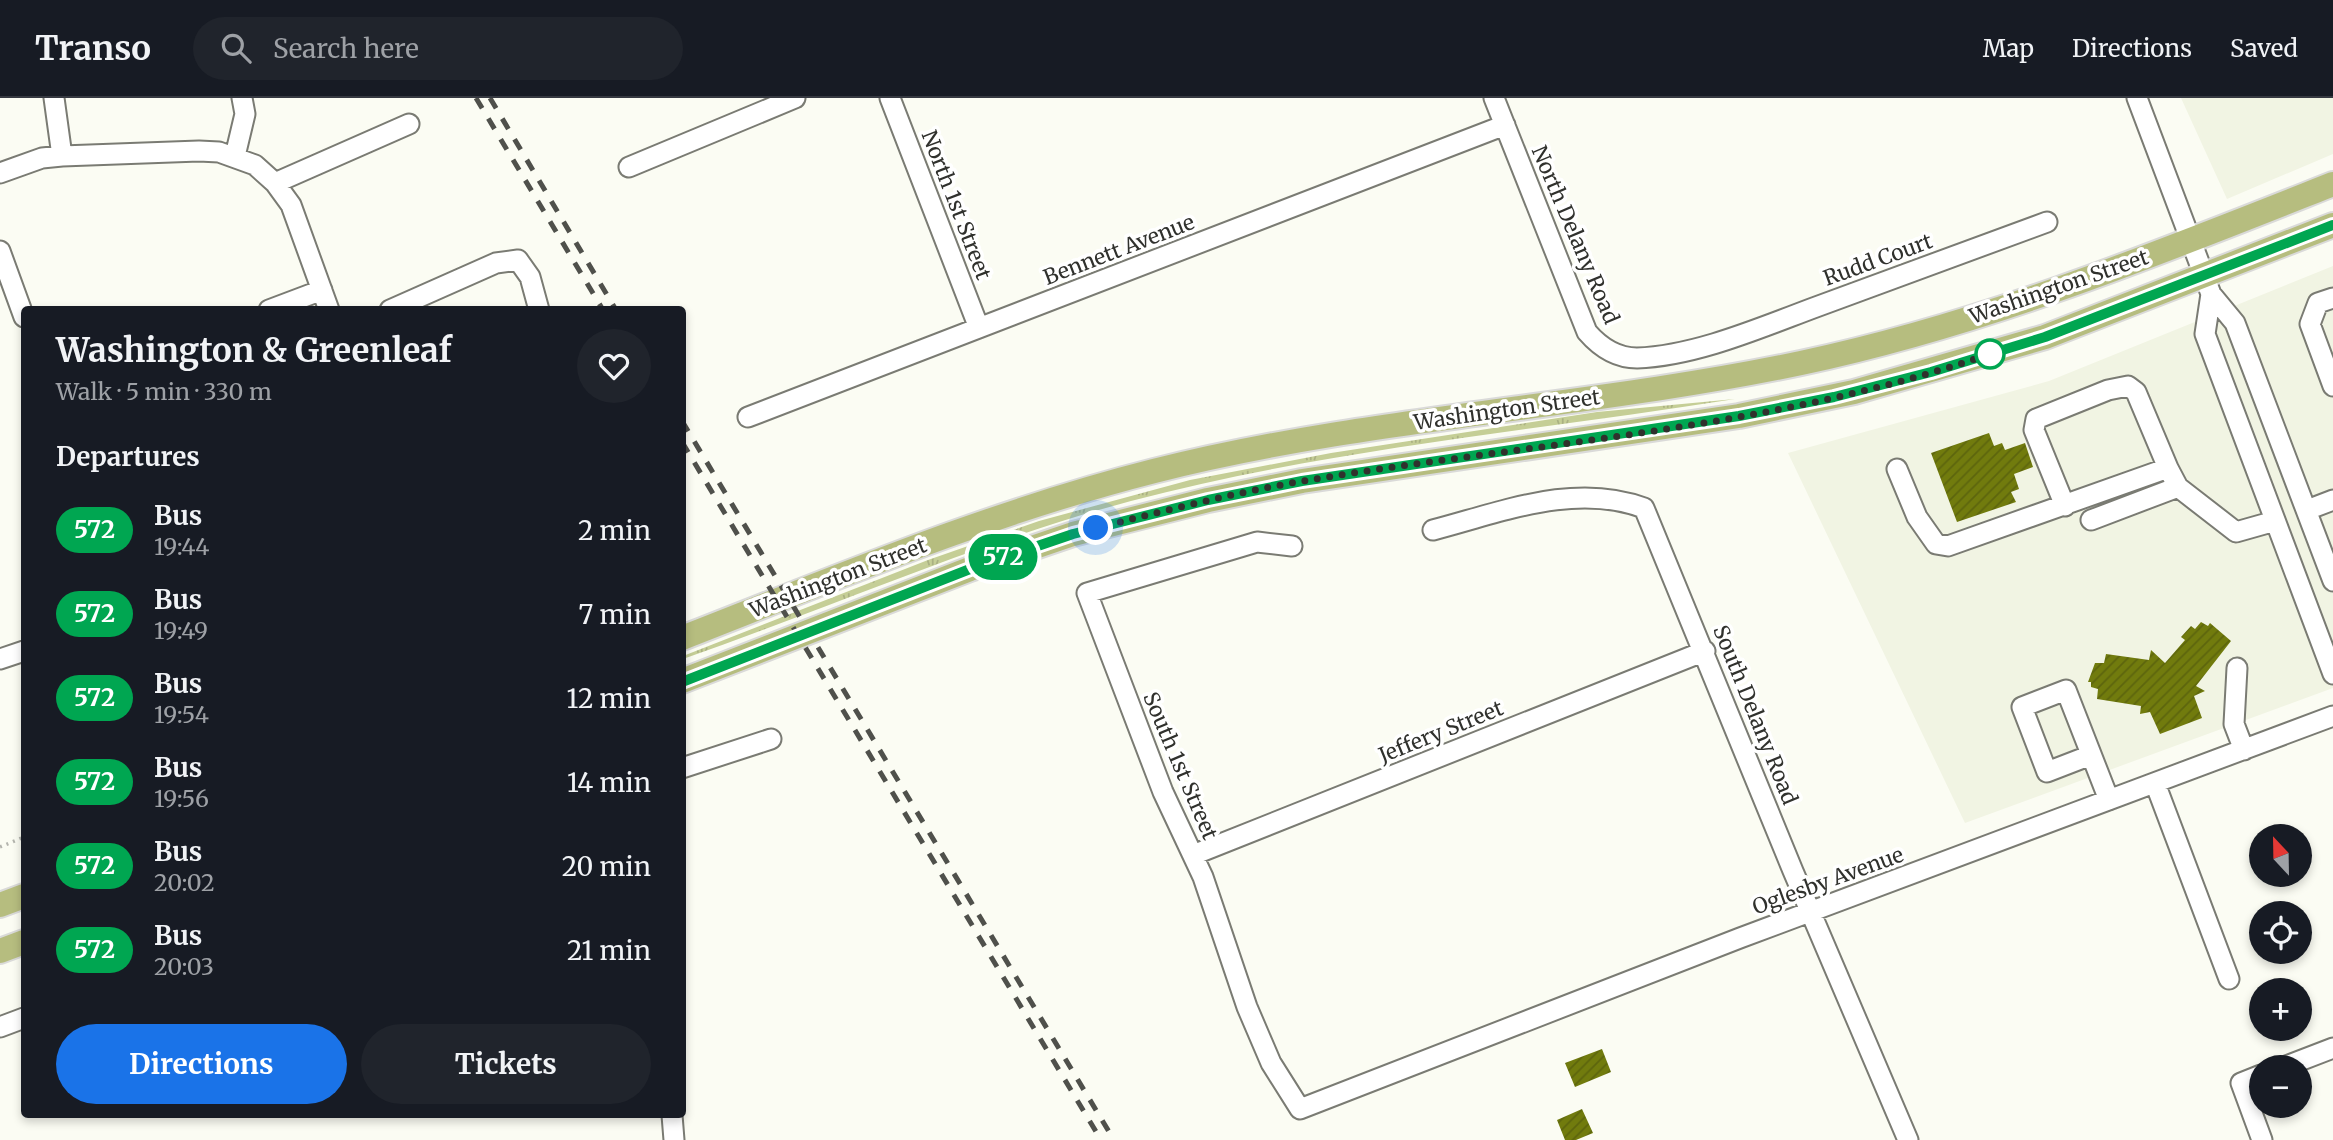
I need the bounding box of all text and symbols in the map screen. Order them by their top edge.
search box [193,17,683,80]
text: Transo [35,28,151,69]
icon: search [217,29,255,67]
text: Search here [273,32,419,65]
text: Map [1983,33,2034,64]
text: Directions [2072,33,2192,64]
text: Saved [2230,33,2298,64]
street label: North 1st Street [916,126,997,283]
street label: North Delany Road [1526,142,1625,328]
street label: Bennett Avenue [1039,208,1198,291]
street label: Rudd Court [1820,227,1936,292]
street label: Washington Street [1965,243,2152,330]
button: heart [577,329,651,403]
text: Washington & Greenleaf [56,330,452,371]
unlabelled marker [1975,339,2005,369]
text: Walk · 5 min · 330 m [56,377,272,406]
street label: Washington Street [1411,383,1602,436]
text: Departures [56,440,200,473]
text: Bus [154,499,202,532]
your location [1078,510,1113,545]
text: 572 [74,514,115,545]
text: 2 min [578,514,651,547]
street label: Washington Street [744,531,930,624]
text: 19:44 [154,532,210,561]
line badge: 572 [963,534,1043,580]
text: 572 [983,541,1024,572]
text: Bus [154,583,202,616]
text: 572 [74,598,115,629]
text: 7 min [579,598,651,631]
text: 19:49 [154,616,208,645]
street label: South Delany Road [1707,621,1804,809]
text: Bus [154,667,202,700]
text: 572 [74,682,115,713]
text: 12 min [567,682,651,715]
street label: South 1st Street [1137,688,1224,844]
street label: Jeffery Street [1374,694,1507,769]
text: 19:54 [154,700,209,729]
text: Bus [154,751,202,784]
text: 572 [74,766,115,797]
text: 14 min [567,766,651,799]
text: 19:56 [154,784,209,813]
north arrow [2249,824,2312,887]
map controls [2249,824,2312,1118]
text: Bus [154,835,202,868]
street label: Oglesby Avenue [1749,841,1907,920]
text: 572 [74,850,115,881]
text: 20 min [562,850,651,883]
text: 20:02 [154,868,215,897]
button: locate [2249,901,2312,964]
text: Bus [154,919,202,952]
text: 572 [74,934,115,965]
text: 21 min [567,934,651,967]
text: 20:03 [154,952,214,981]
button: + [2249,978,2312,1041]
button: Directions [56,1024,347,1104]
button: Tickets [361,1024,651,1104]
button: − [2249,1055,2312,1118]

